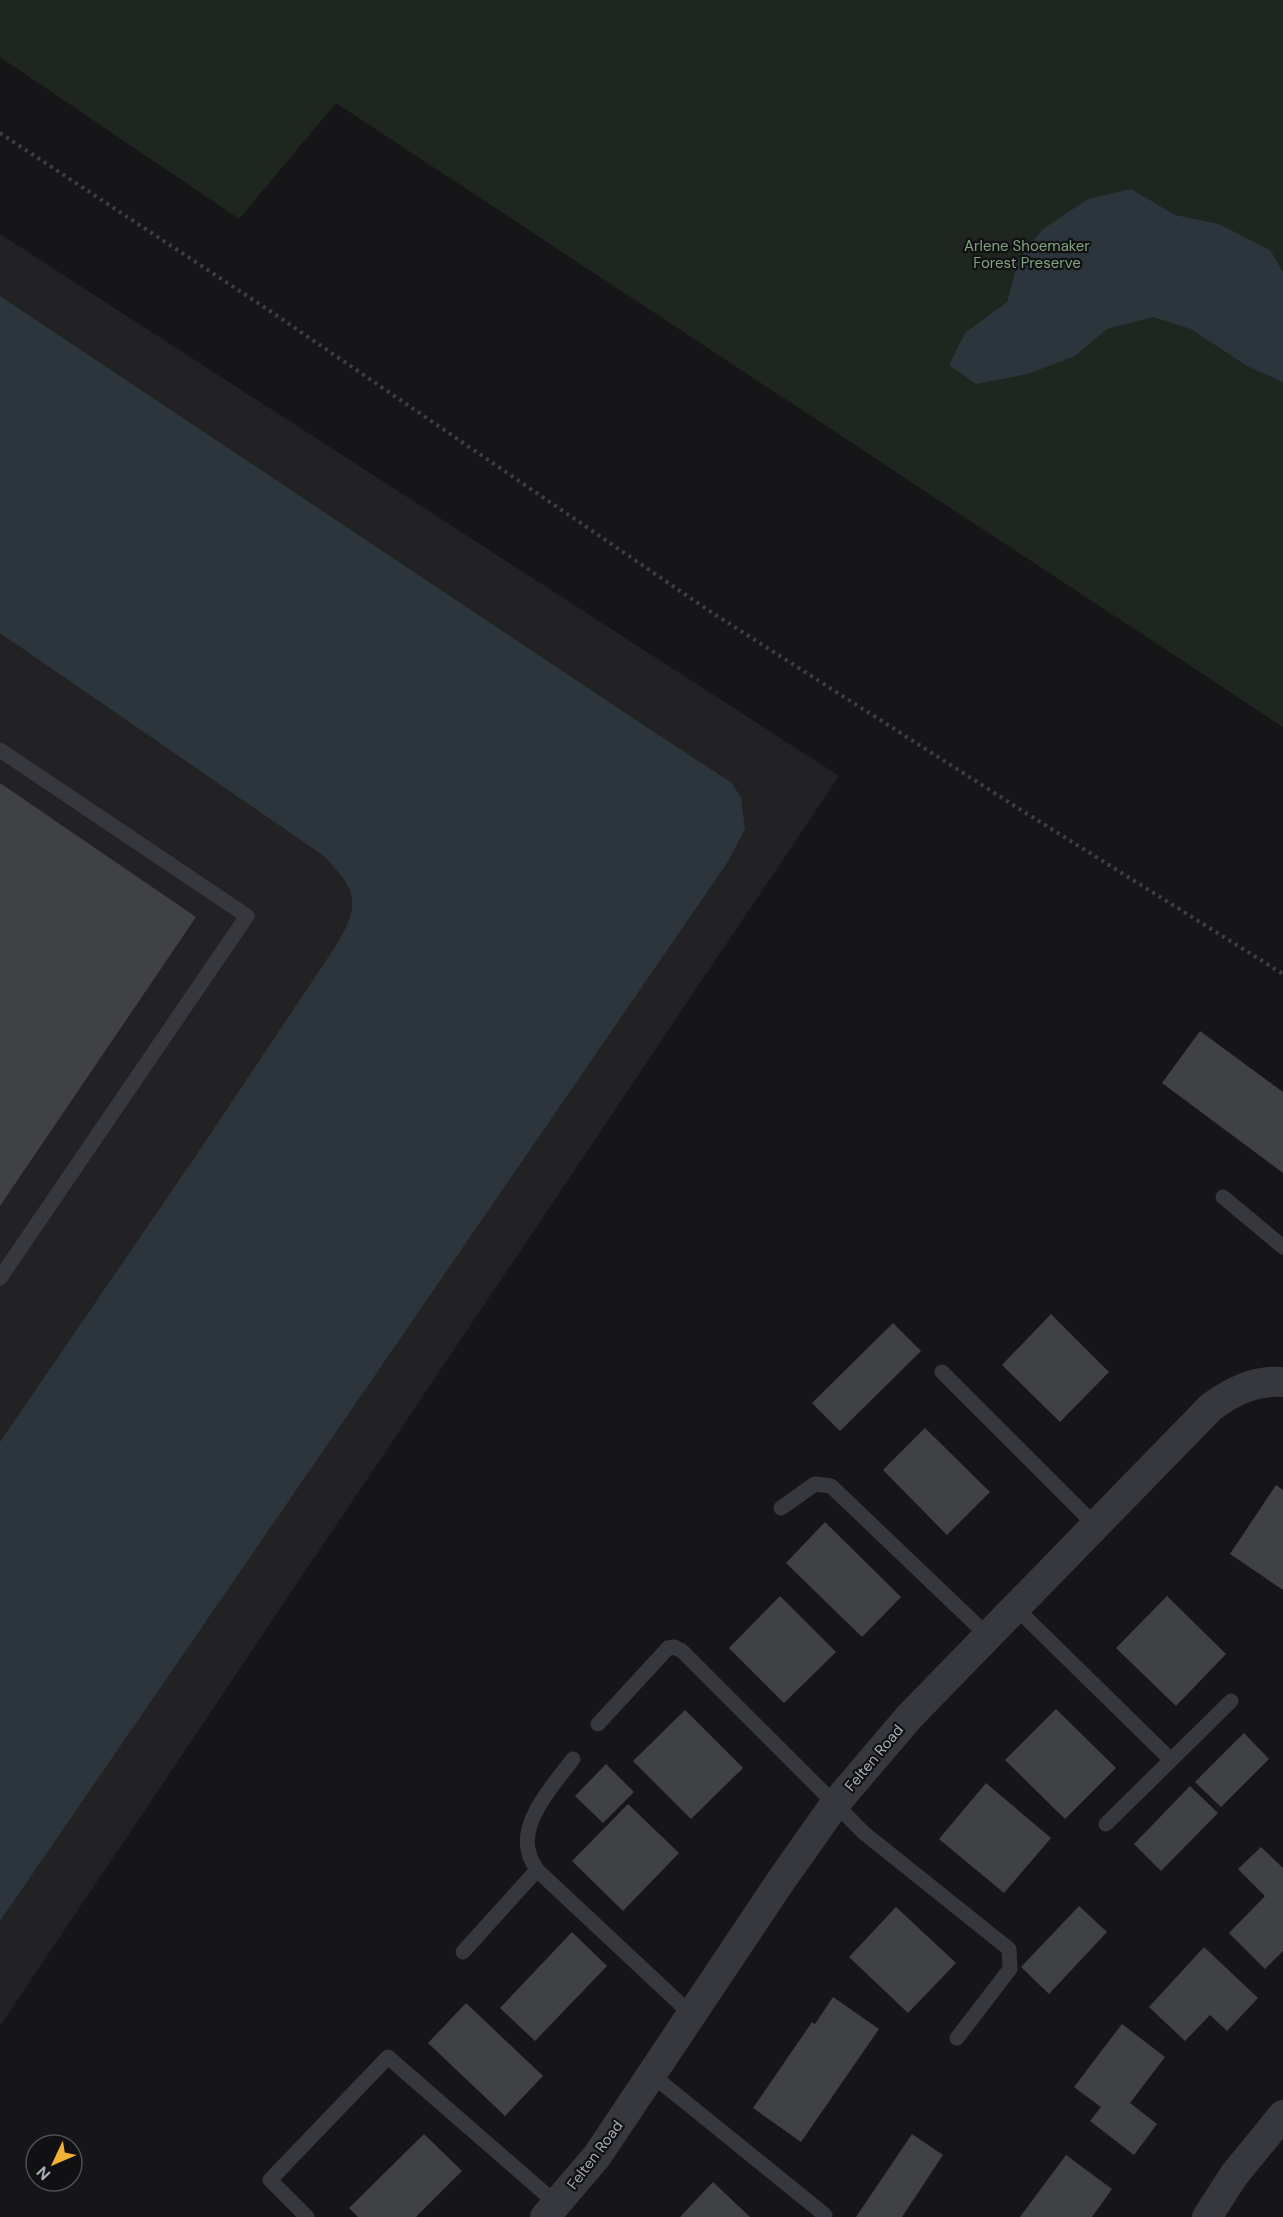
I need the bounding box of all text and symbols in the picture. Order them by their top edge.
park label: Arlene Shoemaker Forest Preserve [964,236,1090,273]
street label: Felten Road [840,1720,908,1796]
street label: Felten Road [563,2117,627,2193]
north arrow [24,2133,84,2193]
text: N [32,2162,55,2185]

